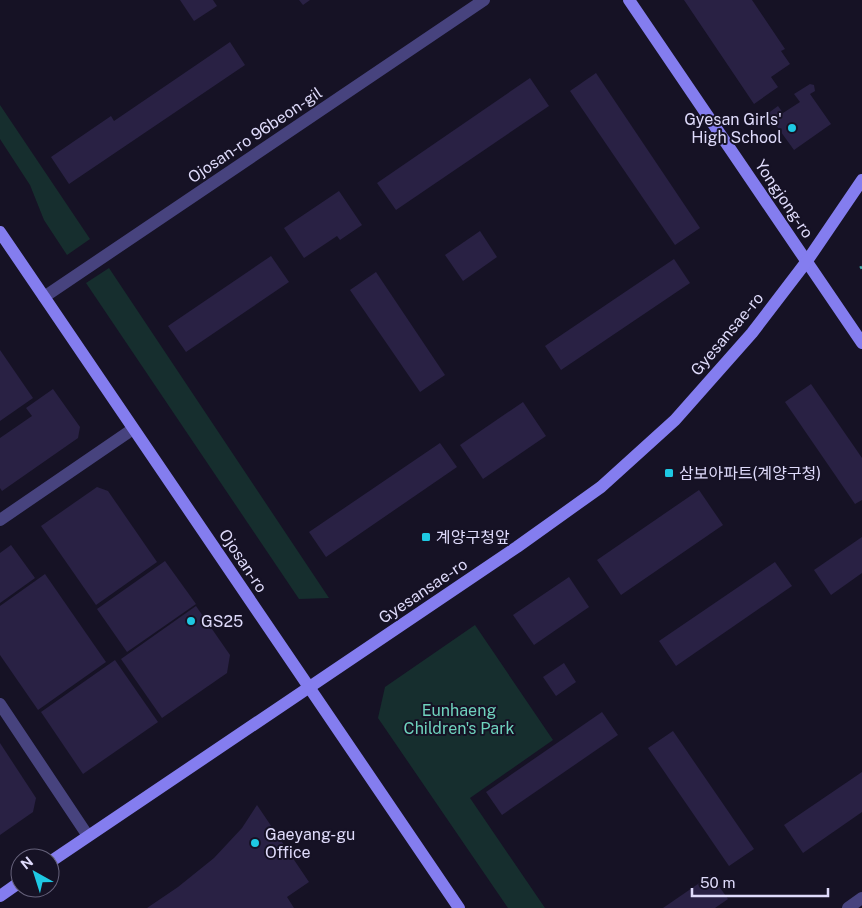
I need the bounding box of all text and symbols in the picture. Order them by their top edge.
street label: Ojosan-ro 96beon-gil [184,83,326,187]
place label: Gyesan Girls' High School [684,110,782,147]
marker: Gyesan Girls' High School [786,122,798,134]
street label: Yongjong-ro [751,156,817,242]
street label: Gyesansae-ro [687,289,767,379]
place label: 삼보아파트(계양구청) [679,464,821,483]
marker: 삼보아파트(계양구청) [663,467,675,479]
street label: Ojosan-ro [215,526,271,596]
place label: 계양구청앞 [436,528,510,547]
marker: 계양구청앞 [420,531,432,543]
street label: Gyesansae-ro [375,554,471,628]
place label: GS25 [201,612,243,631]
marker: GS25 [185,615,197,627]
park label: Eunhaeng Children's Park [404,701,514,738]
place label: Gaeyang-gu Office [265,825,355,862]
marker: Gaeyang-gu Office [249,837,261,849]
north arrow [10,848,60,898]
text: N [18,853,36,873]
scale bar [692,866,828,898]
text: 50 m [700,874,735,891]

